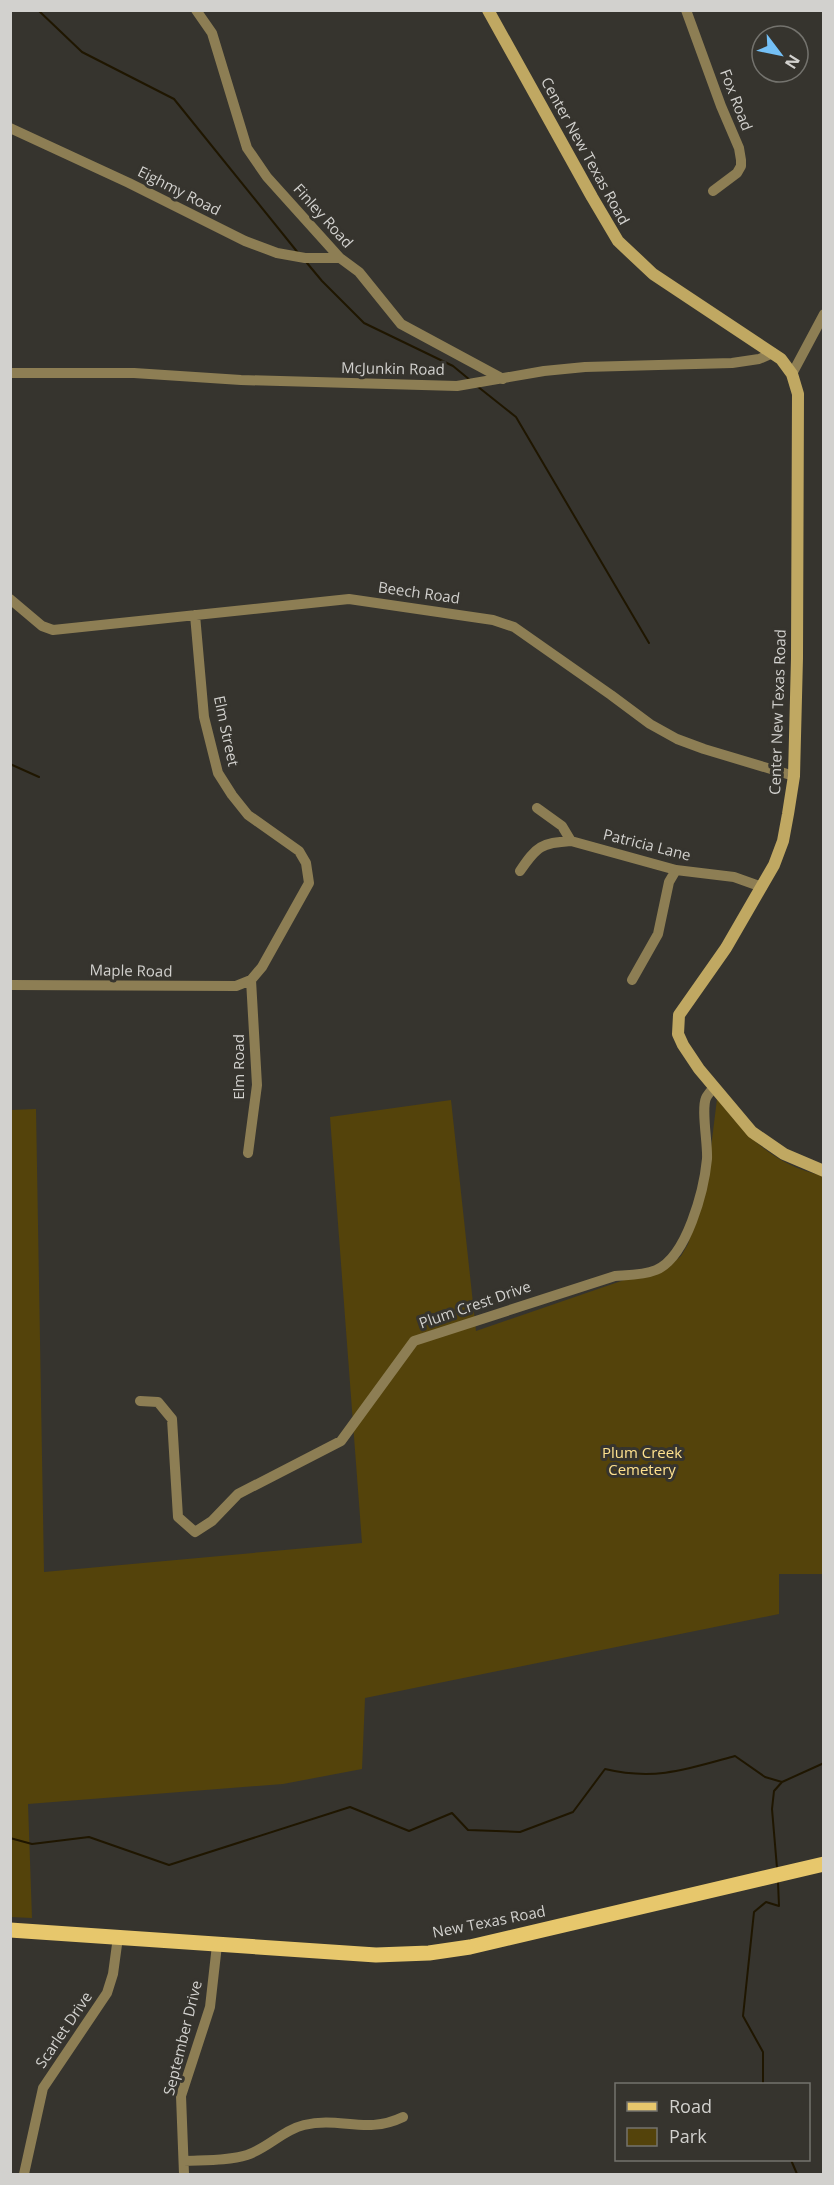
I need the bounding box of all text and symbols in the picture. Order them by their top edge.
north arrow [750,24,810,84]
text: N [780,51,805,73]
street label: Fox Road [716,66,758,133]
street label: Center New Texas Road [537,73,635,228]
street label: Eighmy Road [135,161,224,220]
street label: Finley Road [289,179,358,252]
street label: McJunkin Road [341,357,445,379]
street label: Beech Road [377,576,461,608]
street label: Center New Texas Road [764,629,790,795]
street label: Elm Street [210,694,244,768]
street label: Patricia Lane [601,823,693,865]
street label: Maple Road [89,959,173,981]
street label: Elm Road [228,1034,248,1100]
street label: Plum Crest Drive [416,1276,533,1333]
park label: Plum Creek Cemetery [602,1442,682,1479]
street label: New Texas Road [430,1900,547,1942]
street label: September Drive [158,1978,206,2097]
street label: Scarlet Drive [30,1987,96,2072]
legend [615,2083,810,2161]
text: Road [669,2094,712,2118]
text: Park [669,2124,707,2148]

